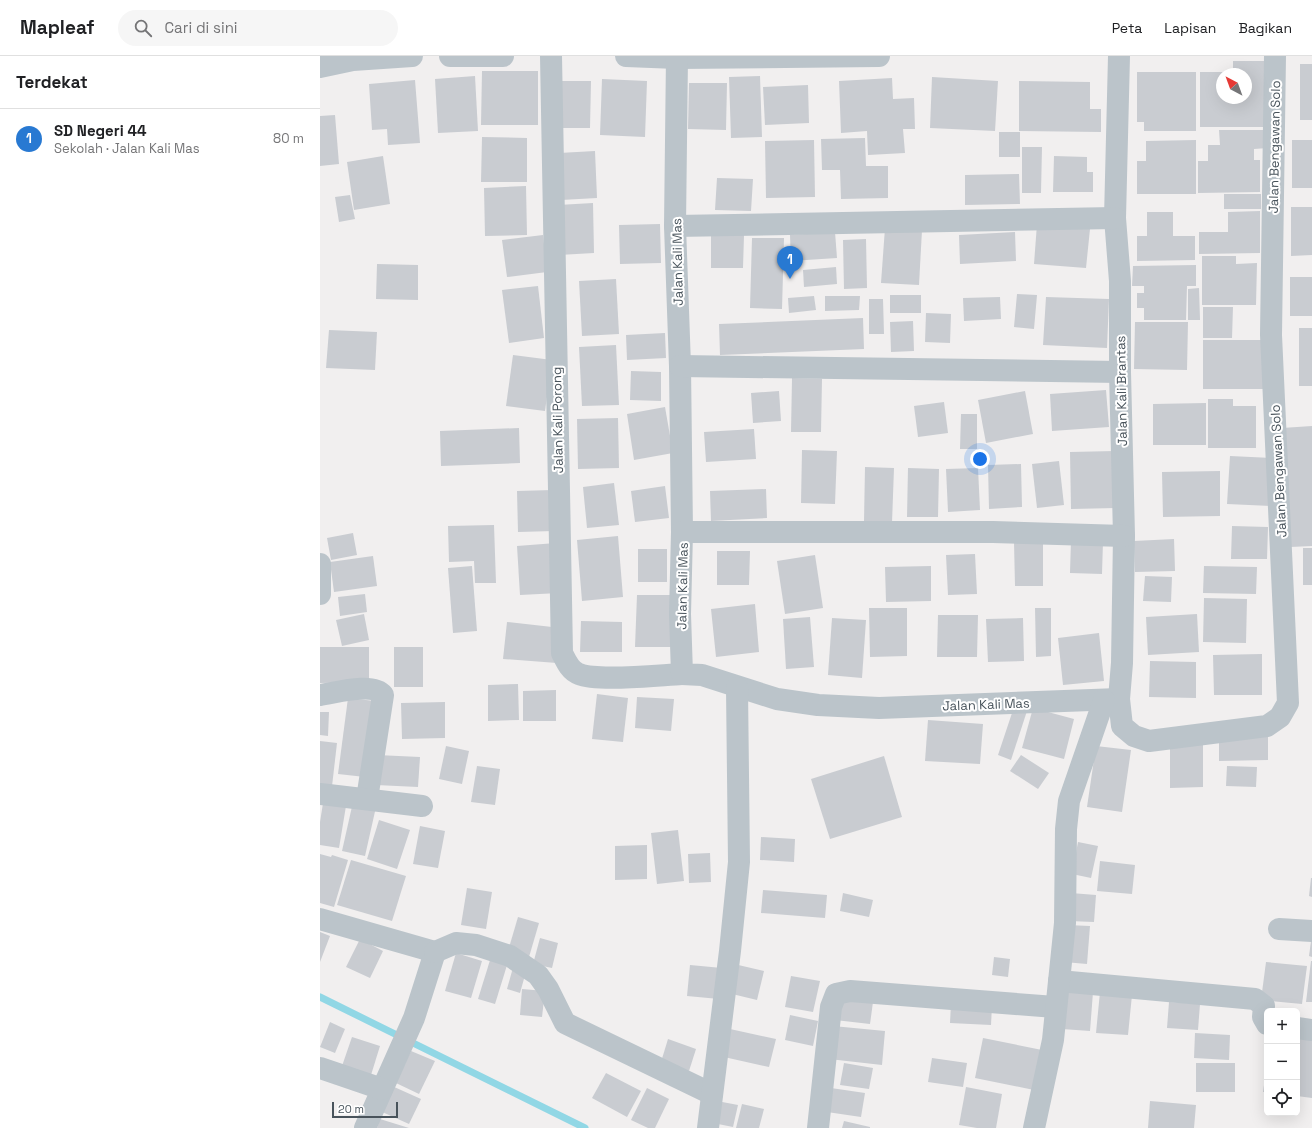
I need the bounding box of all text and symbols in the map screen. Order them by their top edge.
search box [118,10,398,46]
text: Mapleaf [20,15,94,40]
icon: search [132,17,154,39]
text: Cari di sini [164,18,238,37]
text: Peta [1112,19,1142,37]
text: Lapisan [1164,19,1216,37]
text: Bagikan [1238,19,1292,37]
north arrow [1216,68,1252,104]
text: Terdekat [16,71,88,93]
street label: Jalan Bengawan Solo [1265,80,1284,214]
text: SD Negeri 44 [54,121,147,140]
text: 1 [26,130,32,147]
text: 80 m [273,130,304,147]
text: Sekolah · Jalan Kali Mas [54,140,200,157]
street label: Jalan Kali Mas [668,218,687,306]
pin: 1 [777,246,803,279]
street label: Jalan Kali Brantas [1112,335,1131,446]
street label: Jalan Kali Porong [548,367,567,473]
street label: Jalan Bengawan Solo [1267,404,1290,538]
your location [970,449,990,469]
street label: Jalan Kali Mas [673,542,692,630]
street label: Jalan Kali Mas [942,694,1030,715]
map controls [1264,1008,1300,1116]
button: + [1264,1008,1300,1044]
button: − [1264,1044,1300,1080]
button: locate [1264,1080,1300,1116]
scale bar [332,1100,398,1119]
text: 20 m [338,1102,364,1116]

